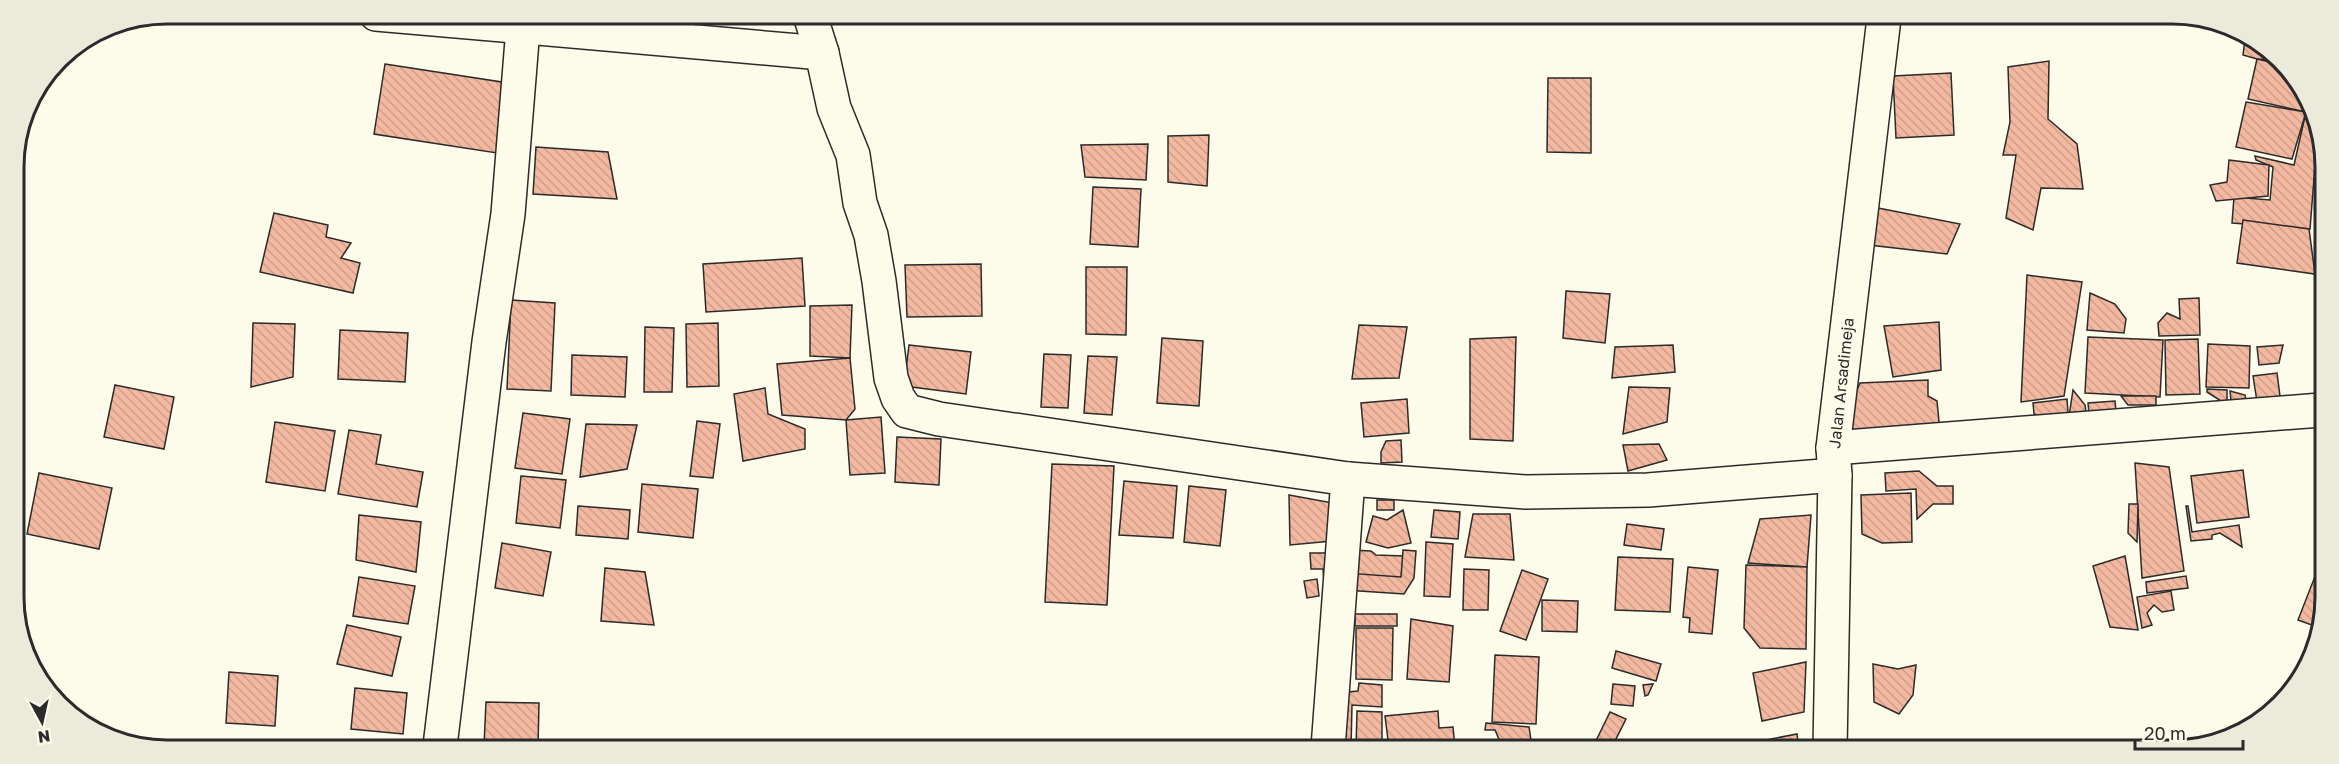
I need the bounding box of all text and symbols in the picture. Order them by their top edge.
street label: Jalan Arsadimeja [1824,317,1858,449]
north arrow [12,692,72,752]
scale bar [2135,713,2243,751]
text: 20 m [2144,722,2186,744]
text: N [37,726,52,748]

